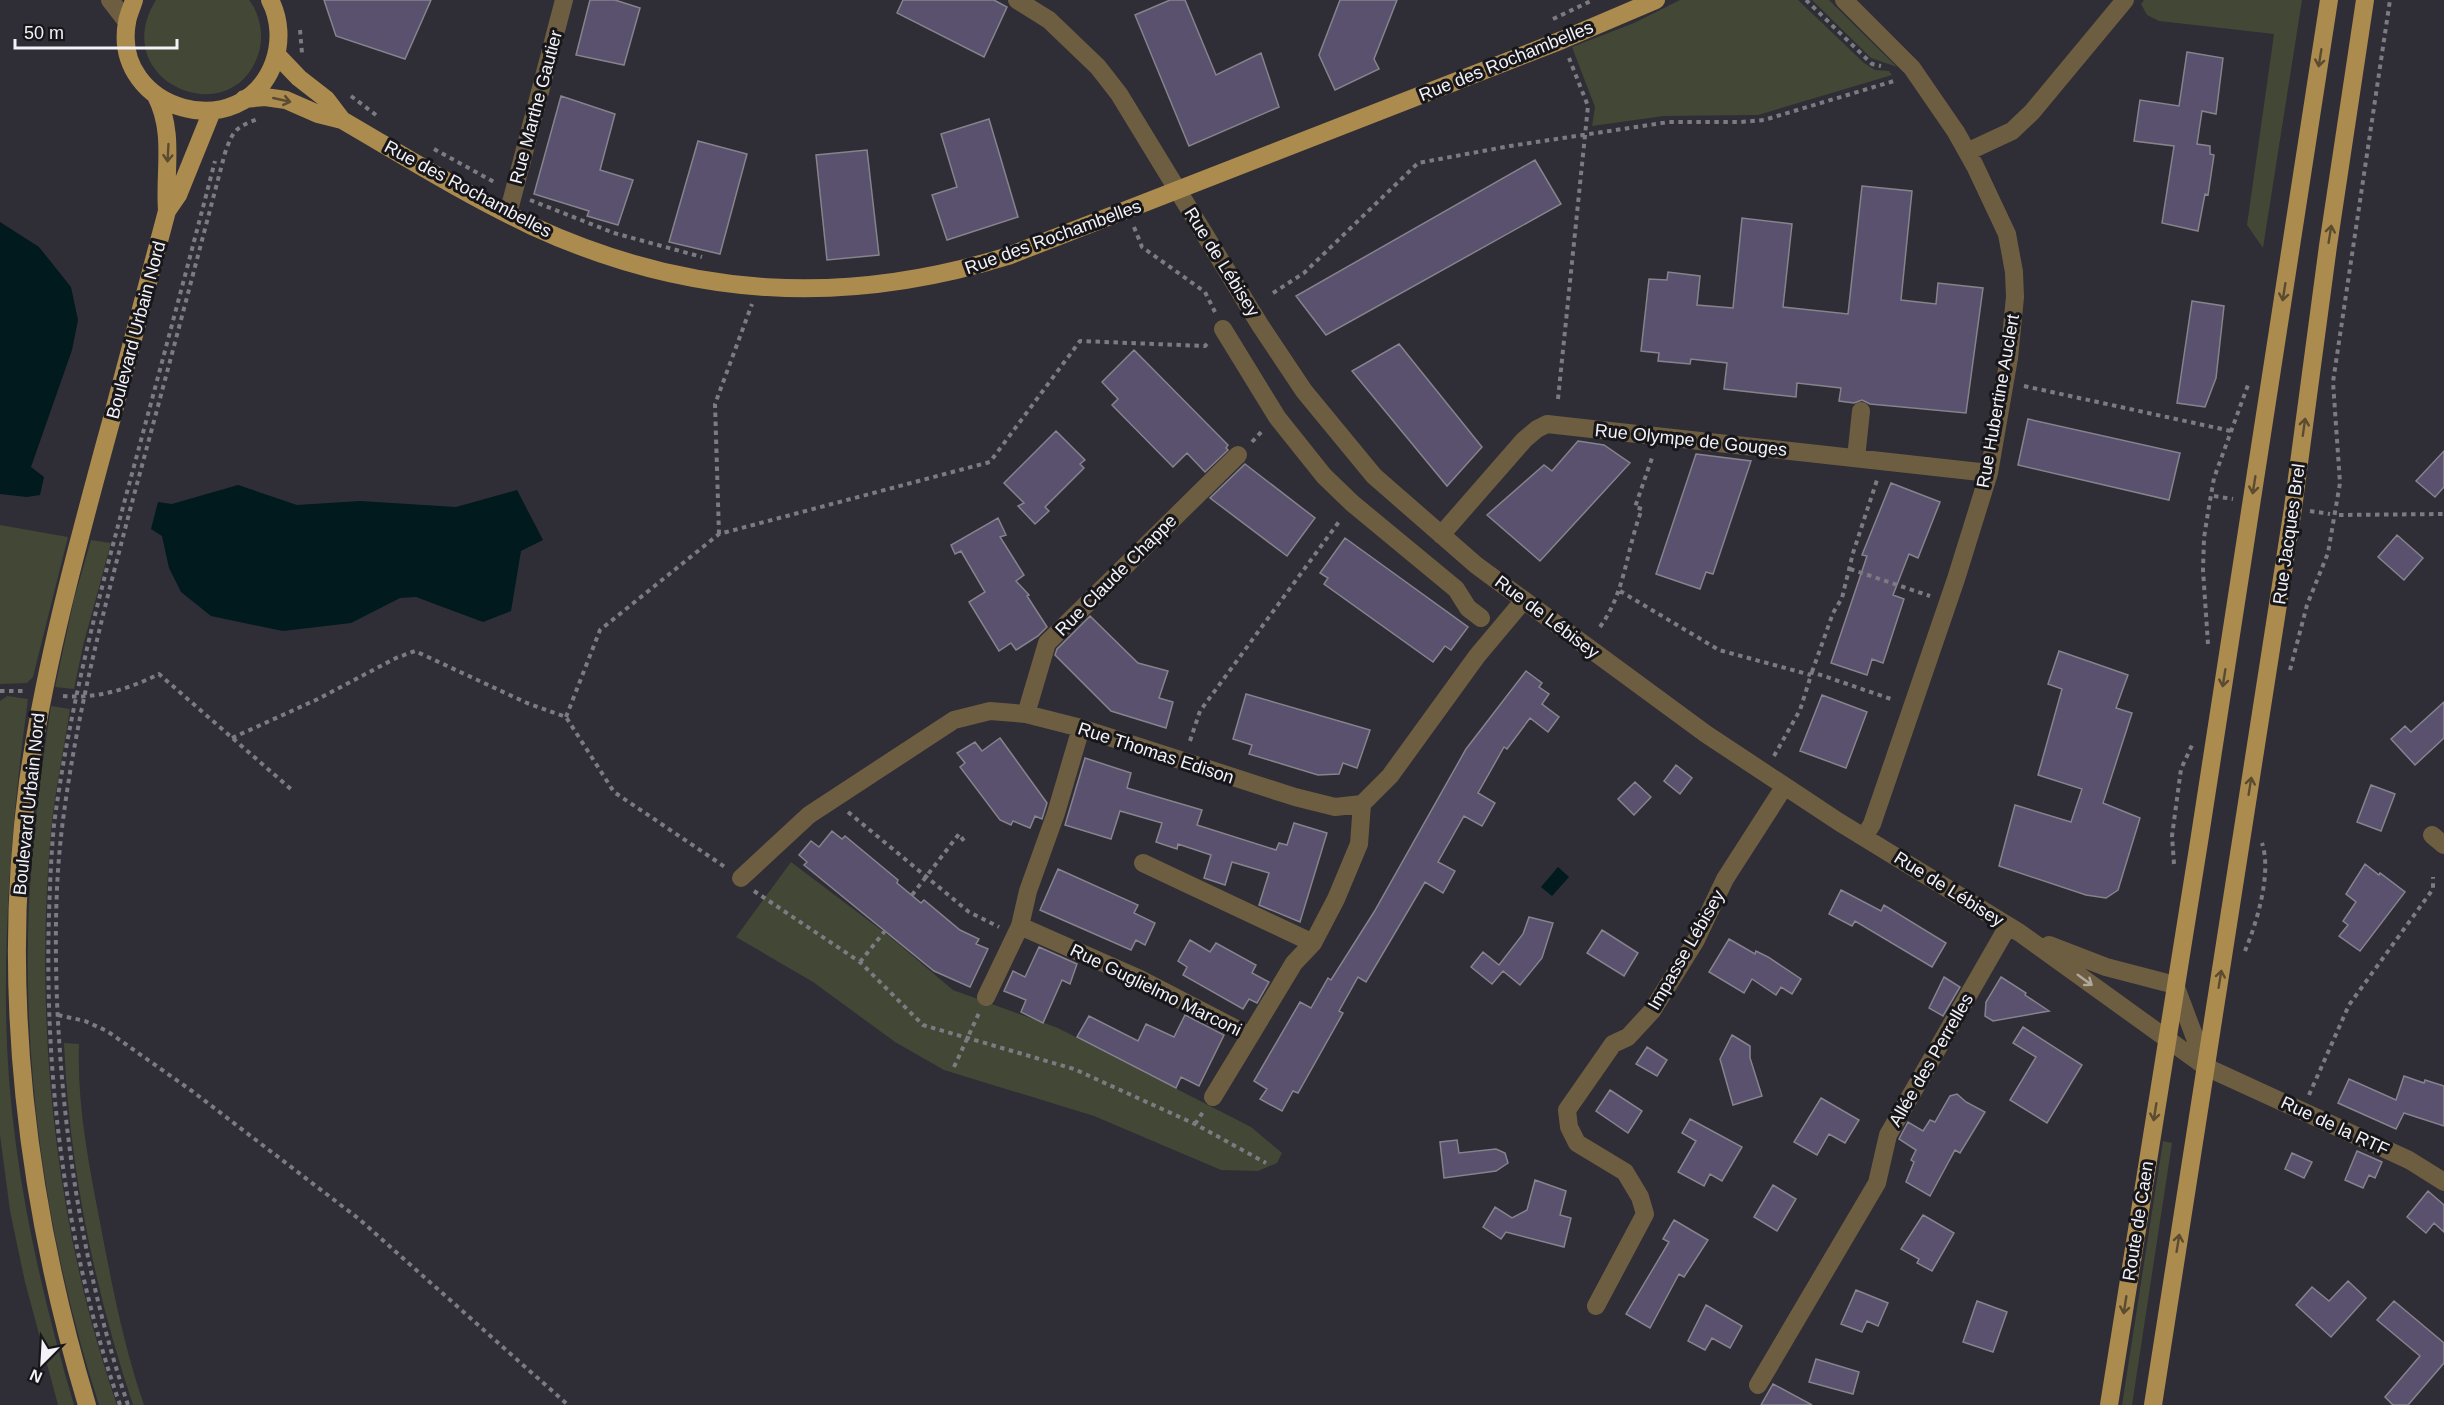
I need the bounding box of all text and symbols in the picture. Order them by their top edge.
scale bar [15,12,177,50]
street label: Rue des Rochambelles [1416,17,1596,105]
text: 50 m [24,23,64,43]
street label: Rue Marthe Gautier [506,28,566,186]
one-way arrow [2314,47,2325,67]
one-way arrow [273,95,292,107]
street label: Rue des Rochambelles [381,136,555,242]
one-way arrow [163,142,174,162]
street label: Rue des Rochambelles [962,196,1144,278]
street label: Rue de Lébisey [1180,204,1264,320]
one-way arrow [2324,225,2335,245]
street label: Boulevard Urbain Nord [103,239,169,421]
one-way arrow [2278,282,2289,301]
street label: Rue Hubertine Auclert [1973,313,2023,489]
one-way arrow [2299,418,2310,438]
street label: Rue Olympe de Gouges [1594,420,1788,460]
street label: Rue Jacques Brel [2269,462,2309,606]
one-way arrow [2249,474,2260,494]
street label: Rue Claude Chappe [1051,510,1181,640]
street label: Rue de Lébisey [1491,571,1603,663]
one-way arrow [2219,667,2230,687]
street label: Boulevard Urbain Nord [9,712,49,896]
street label: Rue Thomas Edison [1076,718,1236,788]
one-way arrow [2244,777,2255,797]
street label: Rue de Lébisey [1891,847,2007,931]
street label: Impasse Lébisey [1644,887,1728,1013]
street label: Rue Guglielmo Marconi [1067,940,1245,1040]
one-way arrow [2215,970,2226,989]
one-way arrow [2076,974,2092,986]
street label: Allée des Perrelles [1885,990,1977,1130]
street label: Rue de la RTF [2278,1092,2392,1160]
one-way arrow [2149,1102,2160,1121]
street label: Route de Caen [2119,1160,2157,1282]
one-way arrow [2172,1234,2183,1254]
one-way arrow [2119,1294,2130,1314]
north arrow [12,1333,72,1393]
text: N [27,1366,45,1386]

